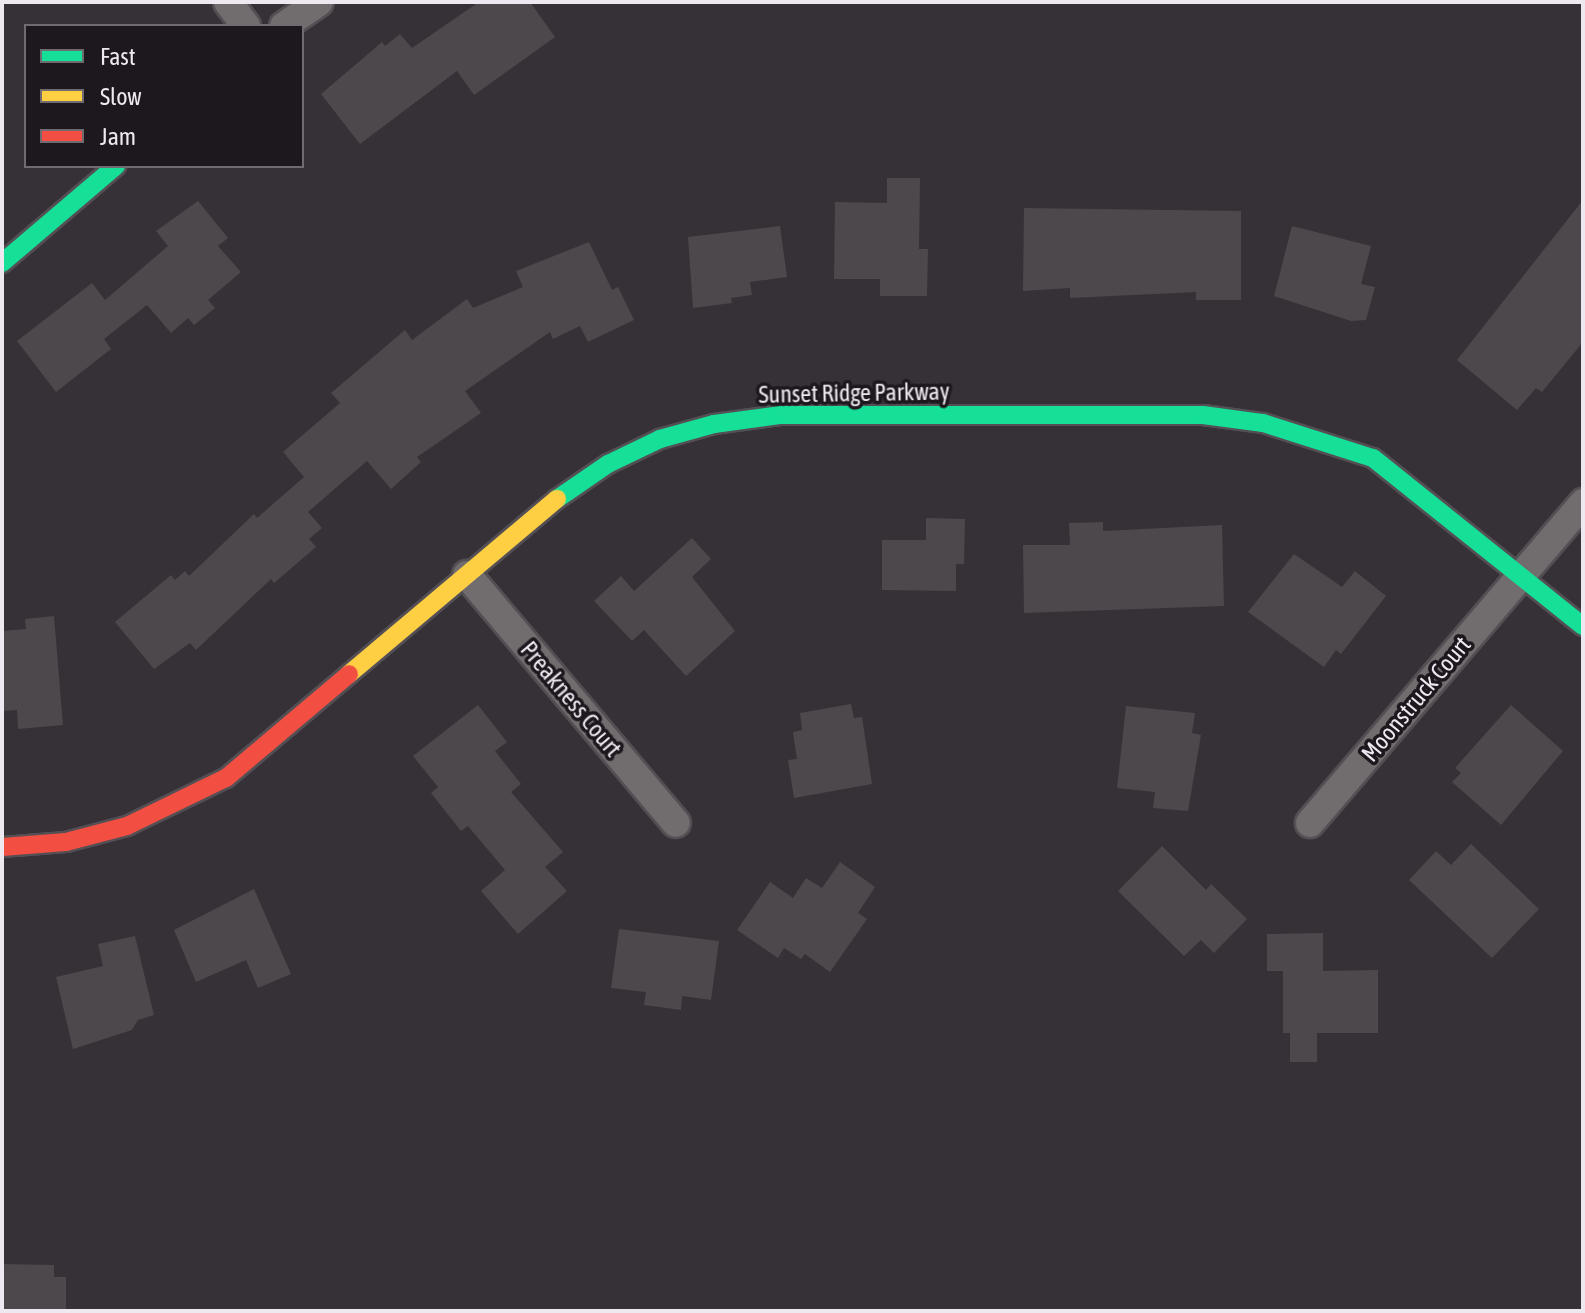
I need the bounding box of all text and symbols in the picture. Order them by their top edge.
legend [24,24,304,168]
text: Fast [100,43,136,70]
text: Slow [100,83,142,110]
text: Jam [100,123,136,150]
street label: Sunset Ridge Parkway [758,377,950,409]
street label: Moonstruck Court [1355,631,1477,767]
street label: Preakness Court [514,635,628,763]

